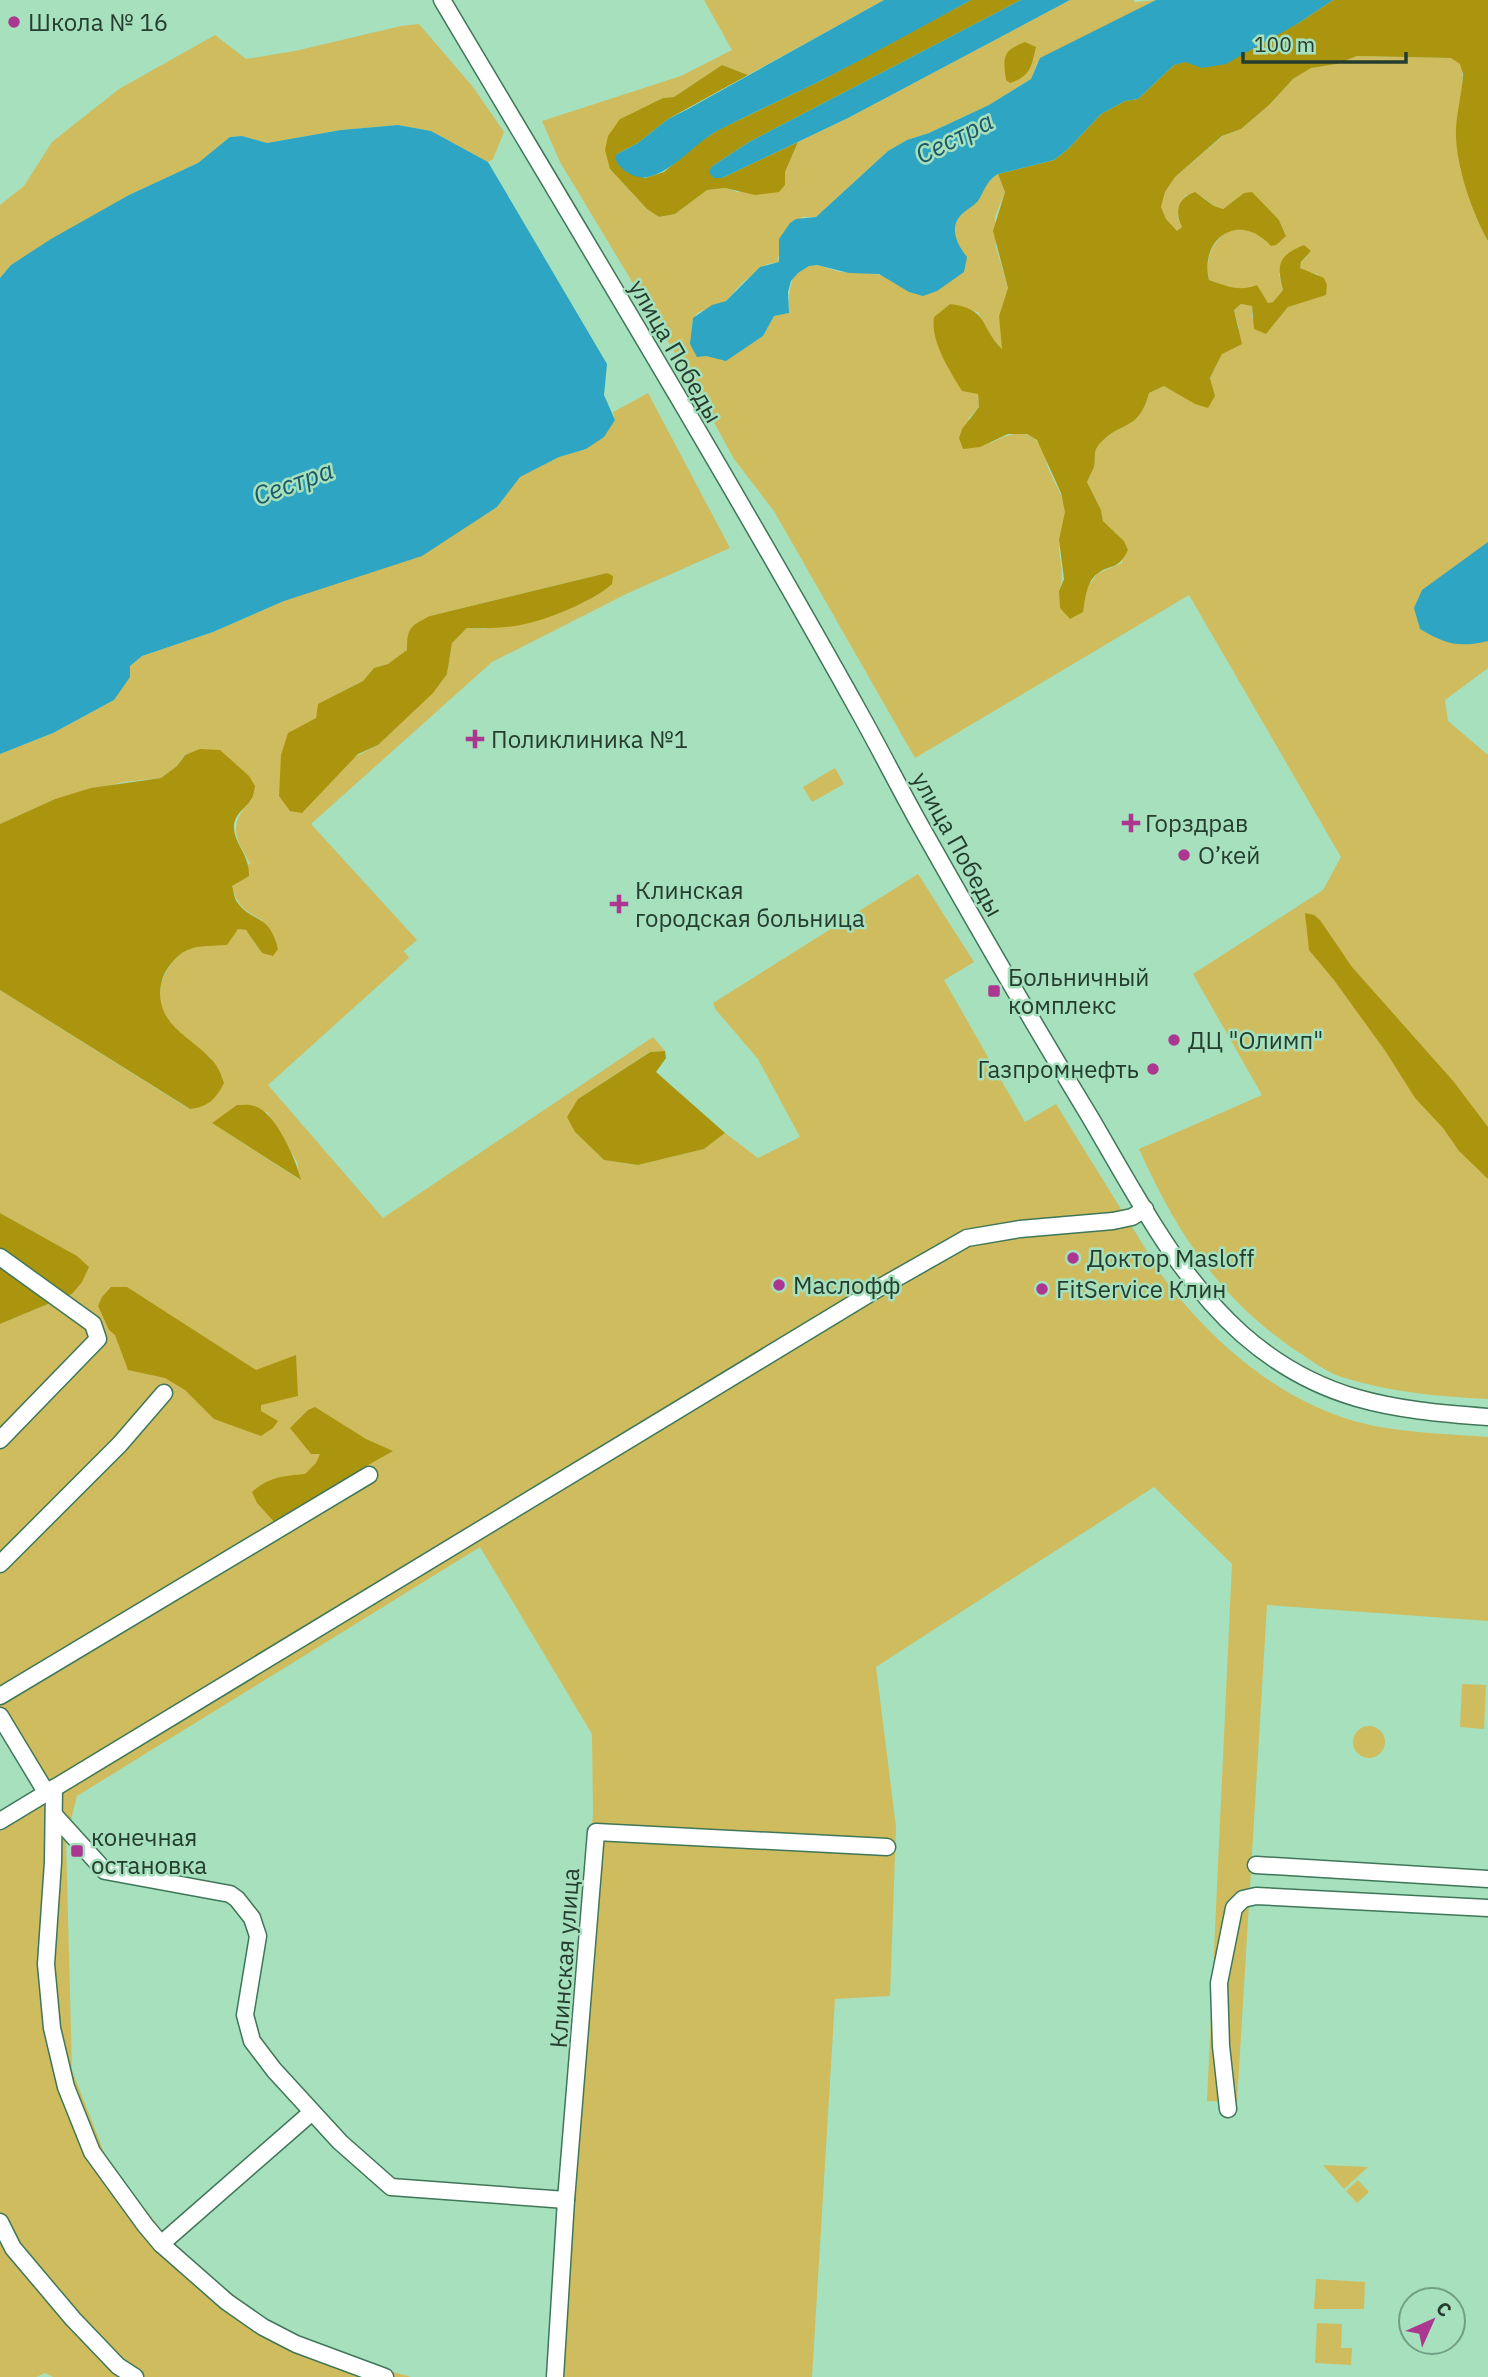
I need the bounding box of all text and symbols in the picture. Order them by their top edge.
place label: Школа № 16 [28,6,168,38]
marker: Школа № 16 [6,14,22,30]
scale bar [1243,21,1406,65]
text: 100 m [1254,30,1315,58]
water label: Сестра [909,103,999,171]
street label: улица Победы [622,273,730,429]
water label: Сестра [248,452,338,512]
place label: Поликлиника №1 [491,723,688,755]
marker: Поликлиника №1 [465,729,485,749]
street label: улица Победы [905,766,1011,922]
place label: Горздрав [1145,807,1248,839]
marker: Горздрав [1123,815,1139,831]
place label: О’кей [1198,839,1260,871]
marker: О’кей [1176,847,1192,863]
place label: Клинская городская больница [635,874,865,934]
marker: Клинская городская больница [609,894,629,914]
place label: Больничный комплекс [1008,961,1149,1021]
marker: Больничный комплекс [986,983,1002,999]
place label: ДЦ "Олимп" [1188,1024,1323,1056]
marker: ДЦ "Олимп" [1166,1032,1182,1048]
place label: Газпромнефть [978,1053,1139,1085]
marker: Газпромнефть [1145,1061,1161,1077]
place label: Доктор Masloff [1087,1242,1255,1274]
marker: Доктор Masloff [1065,1250,1081,1266]
place label: Маслофф [793,1269,900,1301]
place label: FitService Клин [1056,1273,1226,1305]
marker: Маслофф [771,1277,787,1293]
marker: FitService Клин [1034,1281,1050,1297]
place label: конечная остановка [91,1821,207,1881]
marker: конечная остановка [69,1843,85,1859]
street label: Клинская улица [542,1867,586,2049]
north arrow [1397,2286,1467,2356]
text: С [1431,2296,1457,2322]

